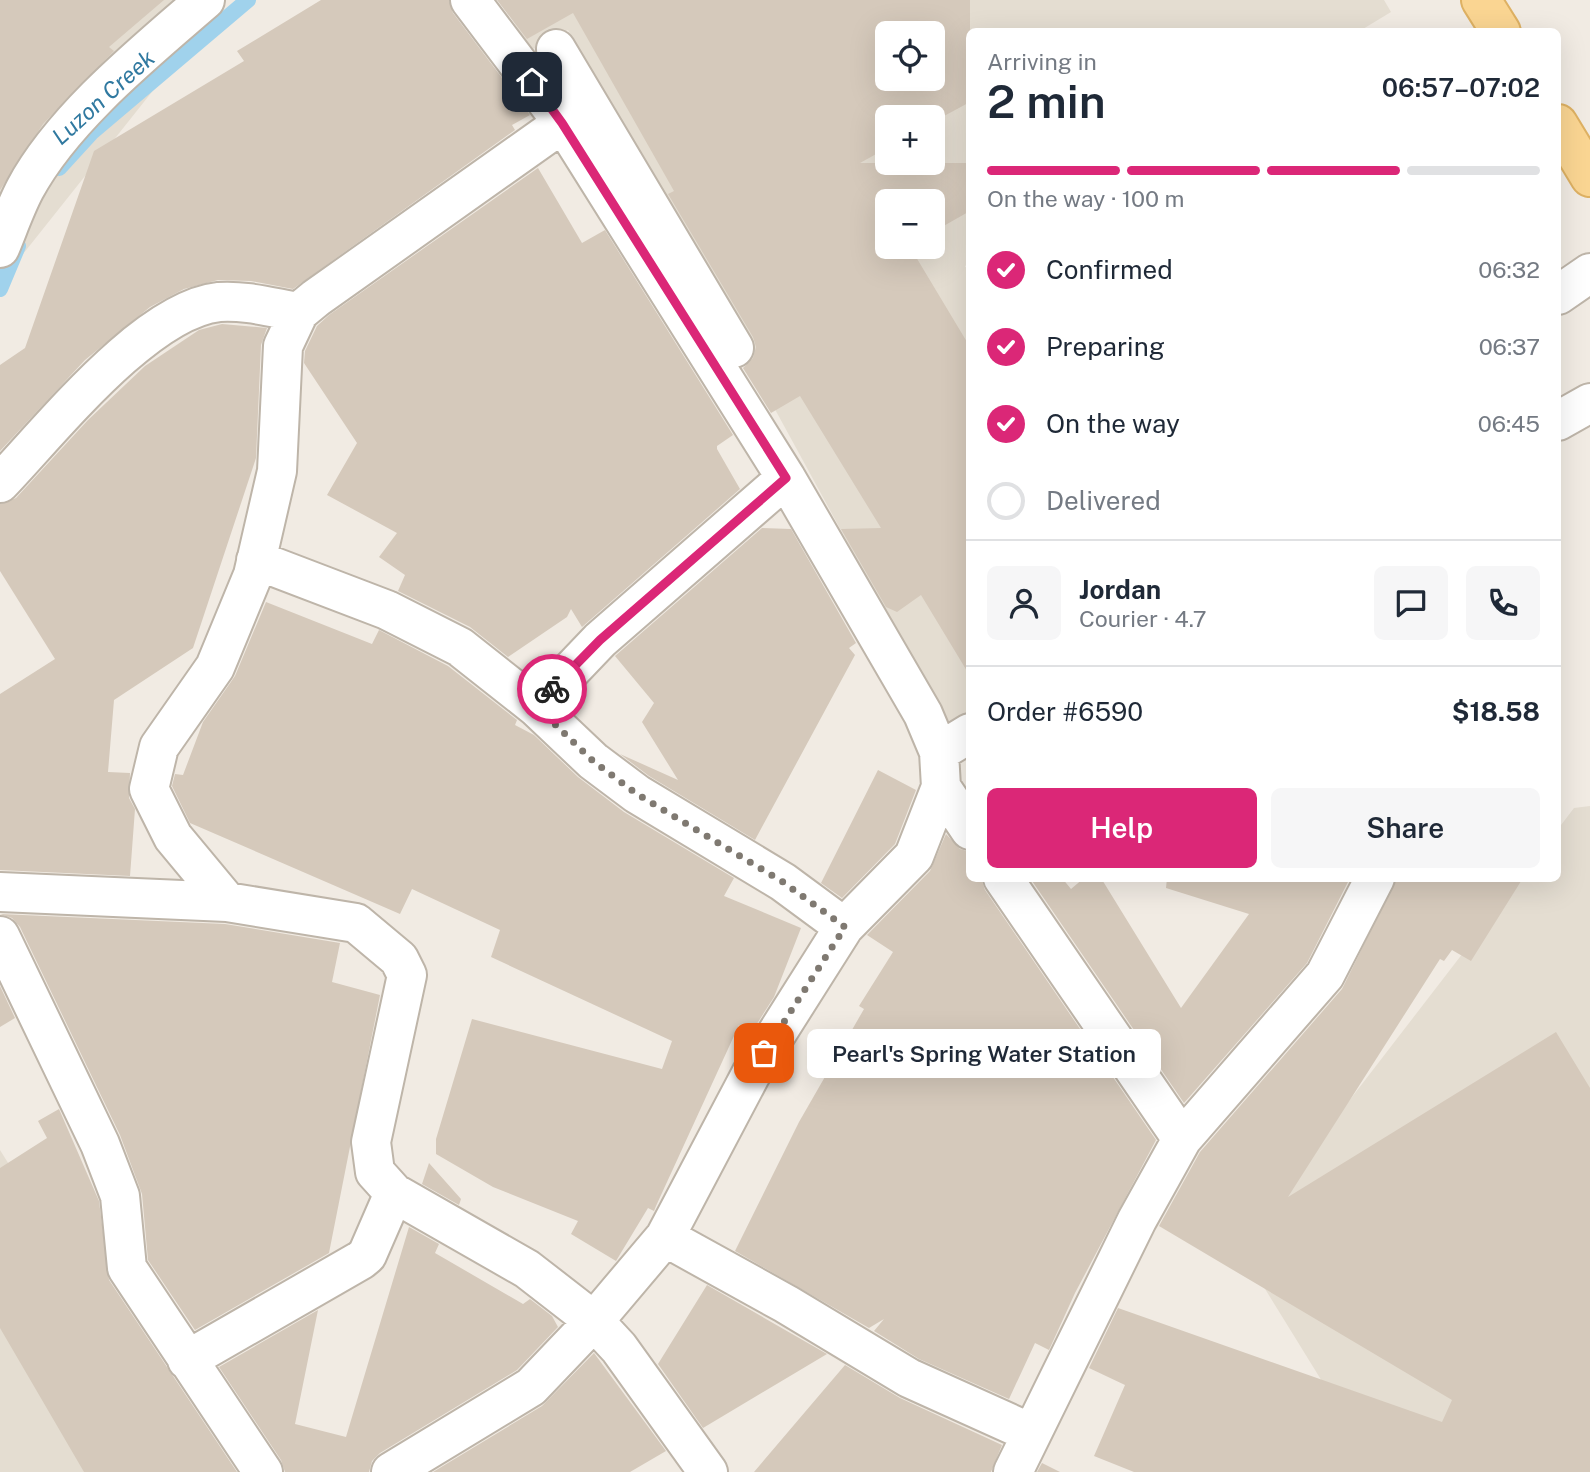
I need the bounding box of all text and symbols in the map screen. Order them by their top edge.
map controls [875,21,945,259]
button: locate [875,21,945,91]
water label: Luzon Creek [46,44,160,150]
text: Arriving in [987,48,1097,75]
pin [502,52,562,112]
icon: home [513,63,551,101]
text: 06:57–07:02 [1382,72,1540,103]
text: 2 min [987,74,1106,128]
button: + [875,105,945,175]
text: On the way · 100 m [987,185,1184,212]
button: − [875,189,945,259]
icon: check [987,251,1025,289]
text: Confirmed [1046,254,1173,285]
text: 06:32 [1478,256,1540,283]
icon: check [987,328,1025,366]
text: Preparing [1046,331,1165,362]
text: 06:37 [1479,333,1540,360]
icon: check [987,405,1025,443]
text: On the way [1046,408,1180,439]
text: 06:45 [1478,410,1540,437]
text: Delivered [1046,485,1161,516]
button: person [987,566,1061,640]
button: chat [1374,566,1448,640]
button: phone [1466,566,1540,640]
text: Jordan [1079,574,1161,605]
text: Courier · 4.7 [1079,605,1207,632]
courier [517,654,587,724]
icon: bike [533,670,571,708]
text: Order #6590 [987,696,1143,727]
text: $18.58 [1452,696,1540,727]
button: Help [987,788,1257,868]
button: Share [1271,788,1540,868]
pin [734,1023,794,1083]
callout: Pearl's Spring Water Station [806,1028,1160,1078]
icon: bag [745,1034,783,1072]
text: Pearl's Spring Water Station [832,1040,1136,1067]

